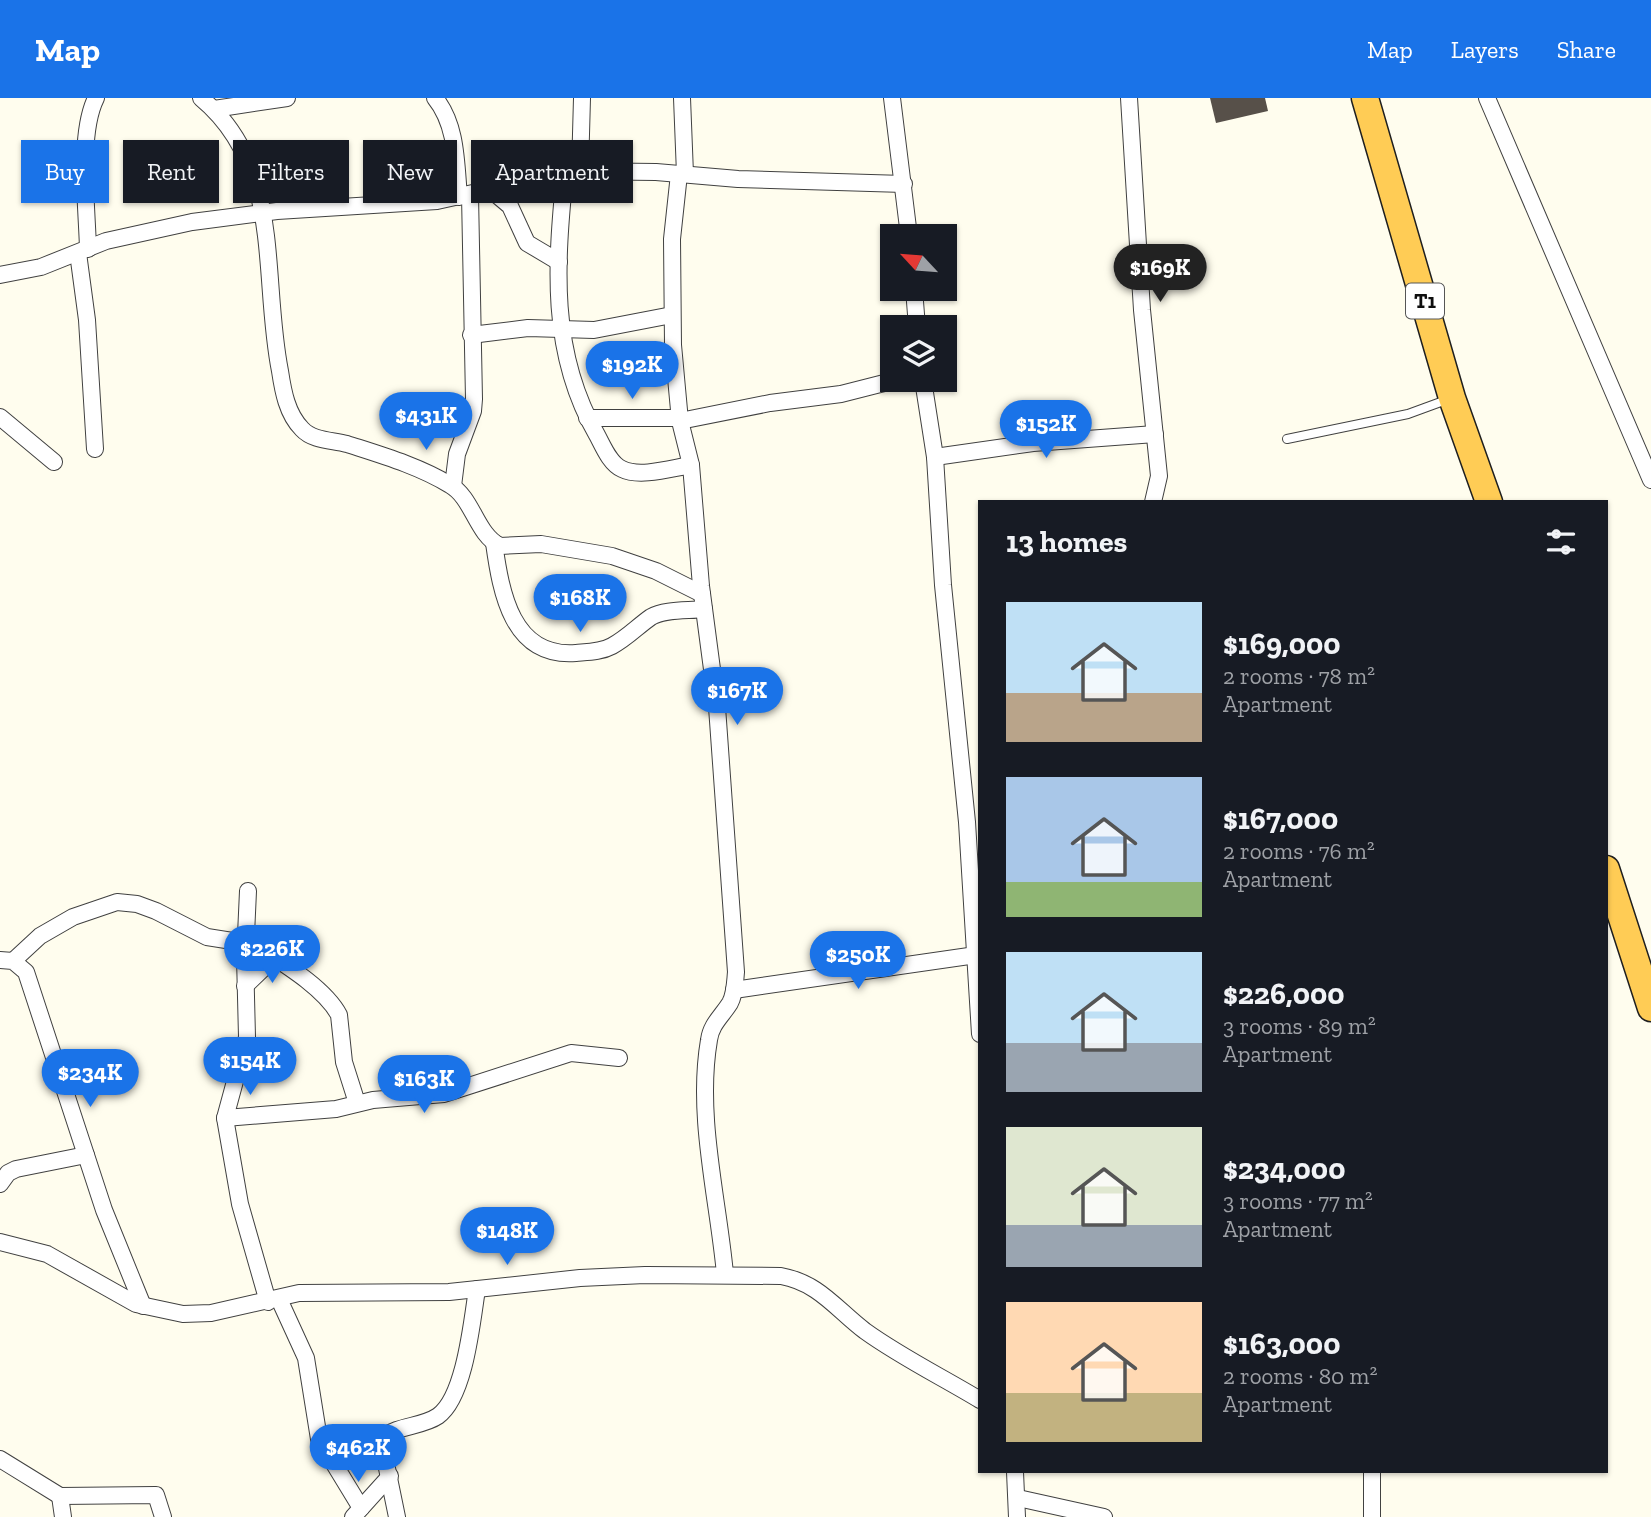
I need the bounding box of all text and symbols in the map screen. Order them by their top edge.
text: Map [35,30,100,69]
text: Map [1367,35,1413,64]
text: Layers [1451,35,1519,64]
text: Share [1557,35,1616,64]
chip: Buy [21,140,109,203]
chip: Rent [123,140,219,203]
chip: Filters [233,140,349,203]
chip: New [363,140,457,203]
chip: Apartment [471,140,633,203]
north arrow [880,224,957,301]
map controls [880,224,957,392]
pin: $169K [1111,244,1209,304]
text: $169K [1130,253,1190,281]
road number: T1 [1406,284,1444,318]
button: layers [880,315,957,392]
pin: $192K [583,342,681,401]
text: $192K [602,350,662,378]
pin: $431K [377,392,475,452]
pin: $152K [997,400,1095,460]
text: $431K [395,401,457,429]
text: $152K [1016,409,1076,437]
icon: filters [1542,523,1580,561]
text: 13 homes [1006,524,1127,560]
pin: $168K [531,574,629,634]
text: $168K [550,583,610,611]
text: $169,000 [1223,626,1340,662]
icon: home [1062,630,1146,714]
text: 2 rooms · 78 m² [1223,662,1375,690]
pin: $167K [688,668,786,727]
text: $167K [707,676,767,704]
text: Apartment [1223,690,1332,718]
text: $167,000 [1223,801,1338,837]
icon: home [1062,805,1146,889]
text: 2 rooms · 76 m² [1223,837,1375,865]
text: Apartment [1223,865,1332,893]
pin: $226K [223,926,321,985]
pin: $250K [809,932,907,991]
text: $226K [240,934,304,962]
text: $250K [826,940,890,968]
text: $226,000 [1223,976,1345,1012]
icon: home [1062,980,1146,1064]
text: 3 rooms · 89 m² [1223,1012,1376,1040]
pin: $154K [201,1038,299,1097]
text: Apartment [1223,1040,1332,1068]
text: $154K [219,1046,281,1074]
pin: $234K [41,1049,139,1109]
pin: $163K [375,1056,473,1115]
text: $234K [58,1058,122,1086]
text: $163K [394,1064,454,1092]
text: $234,000 [1223,1151,1345,1187]
icon: home [1062,1155,1146,1239]
text: 3 rooms · 77 m² [1223,1187,1373,1215]
pin: $148K [458,1208,556,1267]
text: Apartment [1223,1215,1332,1243]
text: $148K [476,1216,538,1244]
text: $163,000 [1223,1326,1340,1362]
icon: home [1062,1330,1146,1414]
text: 2 rooms · 80 m² [1223,1362,1377,1390]
text: Apartment [1223,1390,1332,1418]
pin: $462K [309,1424,407,1484]
text: $462K [326,1433,390,1461]

